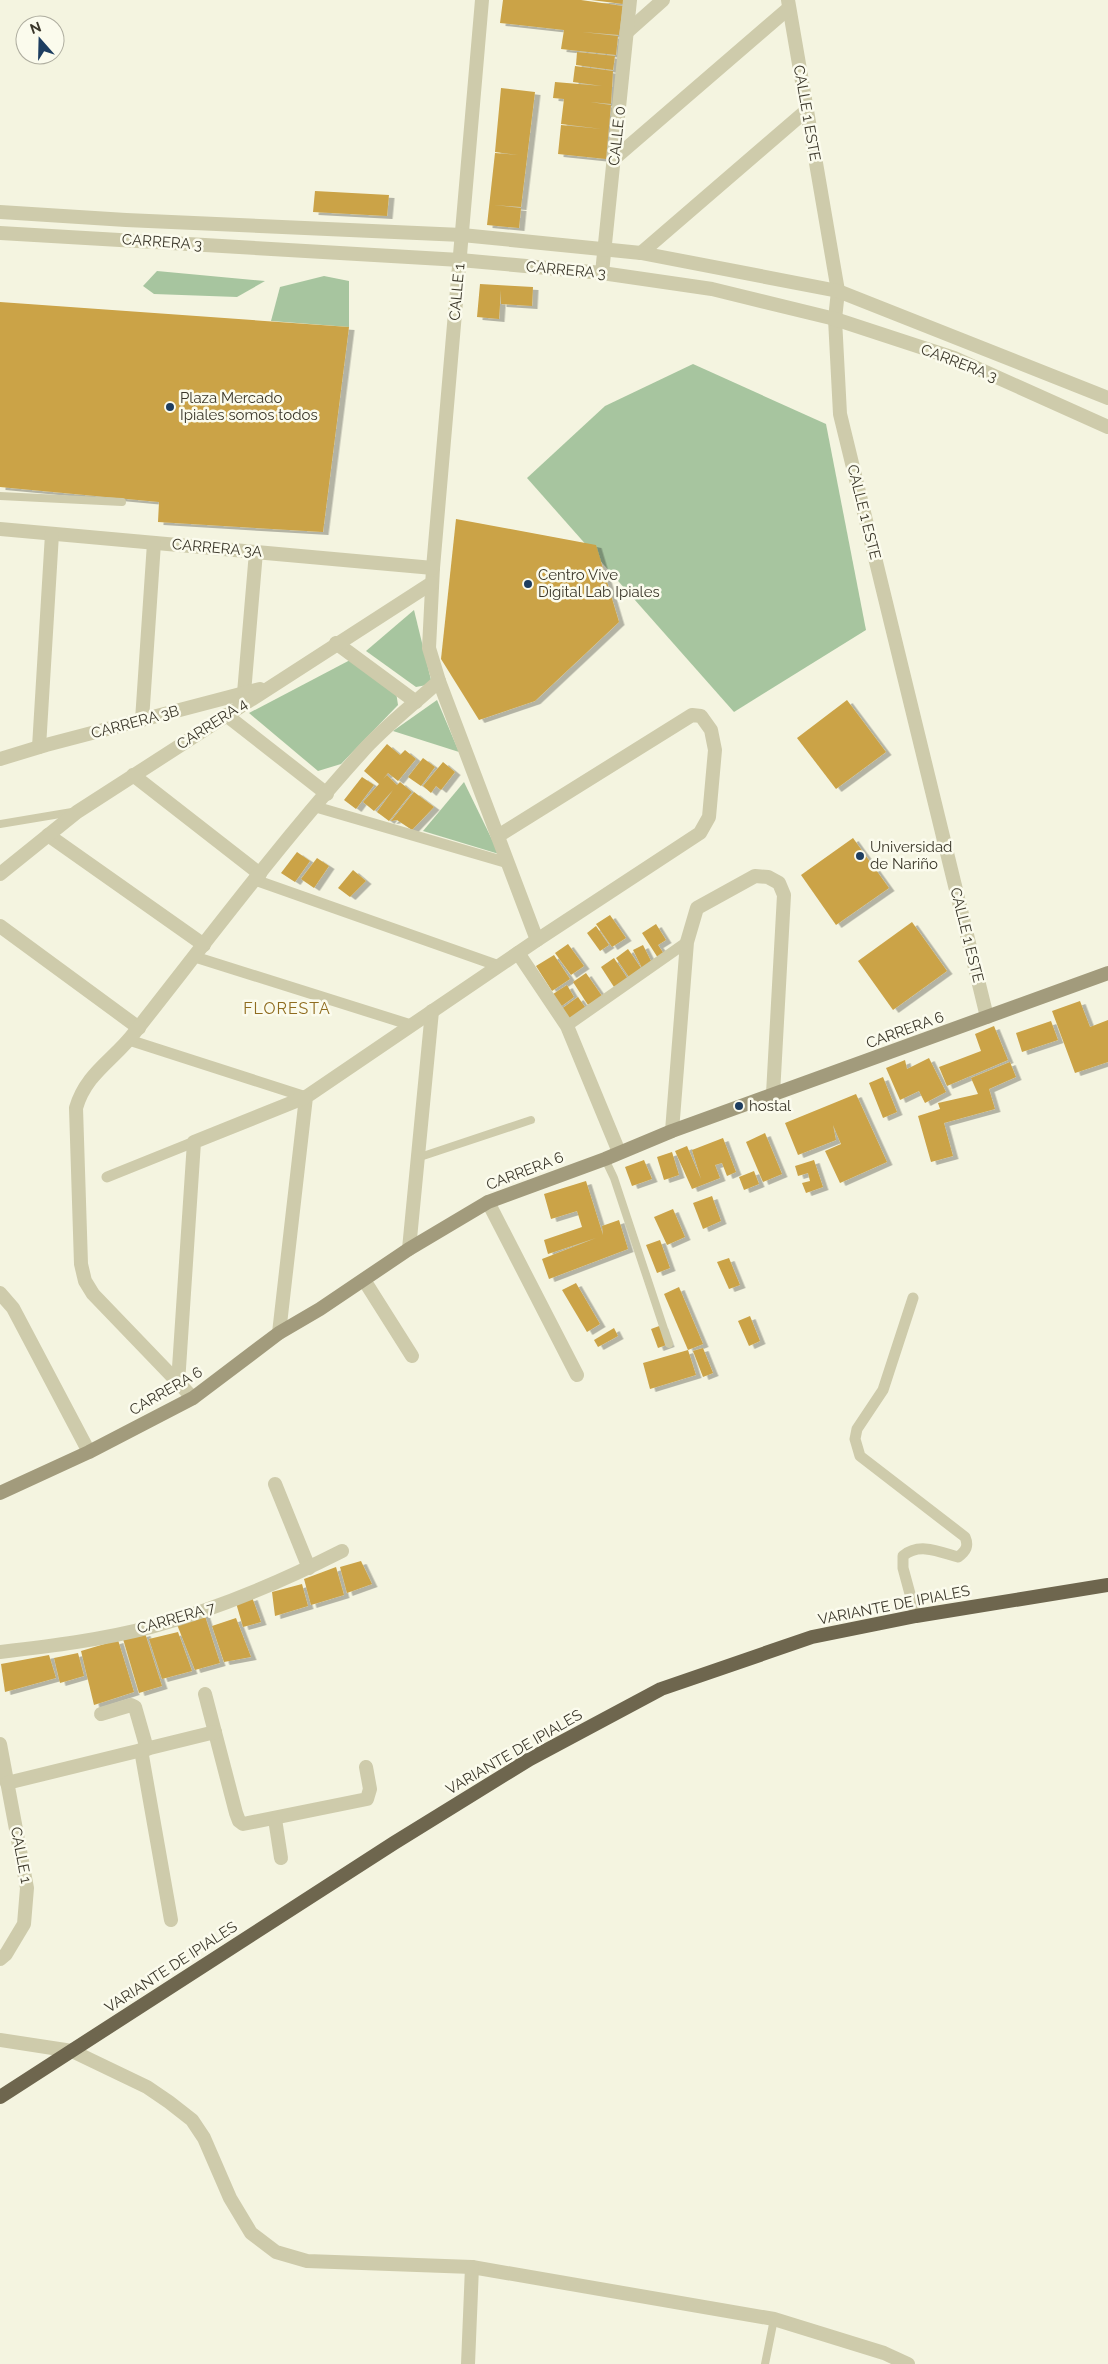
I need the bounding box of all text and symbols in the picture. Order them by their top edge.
north arrow [15,15,65,65]
text: N [28,18,43,37]
street label: CALLE 1 ESTE [790,63,824,163]
street label: CALLE 0 [605,105,629,167]
street label: CARRERA 3 [121,230,203,254]
street label: CARRERA 3 [525,258,607,282]
street label: CALLE 1 [446,262,469,321]
street label: CARRERA 3 [918,340,1000,386]
place label: Plaza Mercado Ipiales somos todos [180,389,318,424]
marker: Plaza Mercado Ipiales somos todos [164,401,176,413]
street label: CALLE 1 ESTE [843,463,885,561]
street label: CARRERA 3A [171,535,263,561]
place label: Centro Vive Digital Lab Ipiales [538,566,660,601]
marker: Centro Vive Digital Lab Ipiales [522,578,534,590]
street label: CARRERA 4 [173,695,251,753]
street label: CARRERA 3B [89,702,181,742]
place label: Universidad de Nariño [870,838,952,873]
marker: Universidad de Nariño [854,850,866,862]
street label: CALLE 1 ESTE [946,886,988,984]
district label: FLORESTA [243,999,331,1018]
street label: CARRERA 6 [864,1008,946,1052]
place label: hostal [749,1097,792,1115]
marker: hostal [733,1100,745,1112]
street label: CARRERA 6 [484,1148,566,1194]
street label: CARRERA 6 [126,1363,206,1419]
street label: VARIANTE DE IPIALES [817,1581,971,1629]
street label: CARRERA 7 [135,1598,217,1638]
street label: VARIANTE DE IPIALES [443,1706,585,1798]
street label: CALLE 1 [7,1825,35,1885]
street label: VARIANTE DE IPIALES [101,1917,241,2017]

